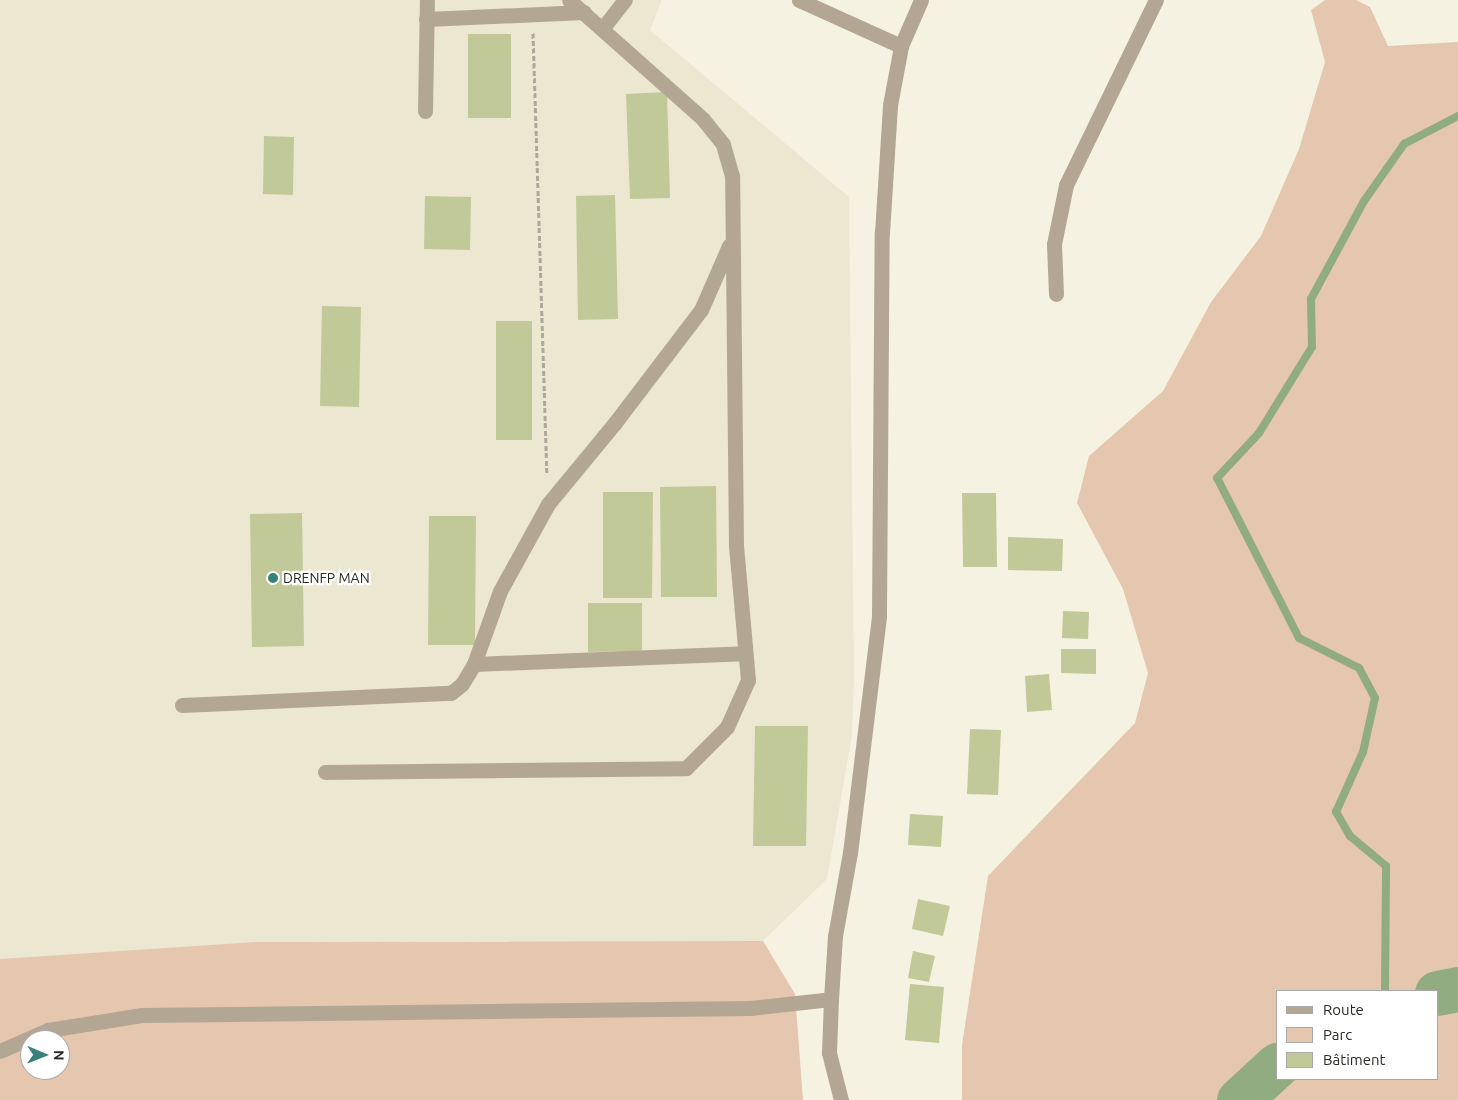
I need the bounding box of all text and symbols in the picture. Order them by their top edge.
place label: DRENFP MAN [283,570,370,586]
marker: DRENFP MAN [267,572,279,584]
legend [1276,990,1438,1080]
text: Route [1323,1001,1364,1018]
text: Parc [1323,1026,1352,1043]
north arrow [20,1030,70,1080]
text: N [51,1050,67,1061]
text: Bâtiment [1323,1051,1385,1068]

